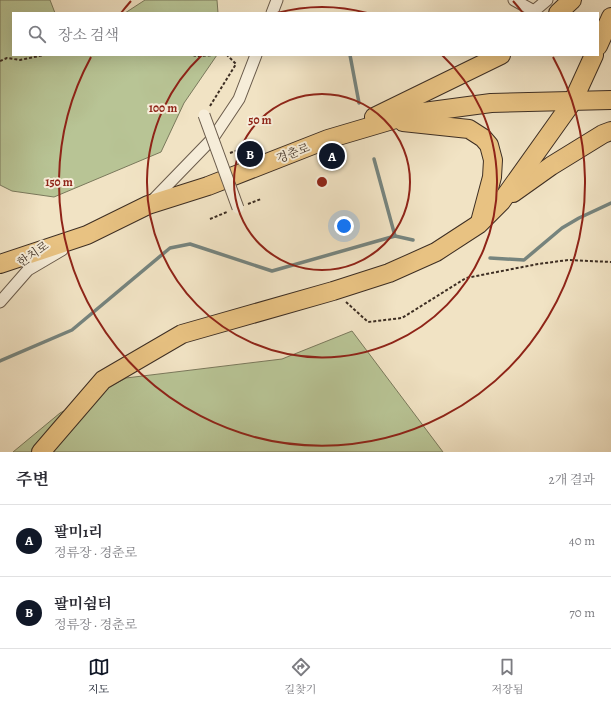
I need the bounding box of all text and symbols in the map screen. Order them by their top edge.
search box [12,12,599,56]
icon: search [26,23,48,45]
text: 장소 검색 [58,25,119,45]
text: 100 m [149,100,177,116]
text: 50 m [248,112,272,128]
pin: B [237,139,263,169]
street label: 경춘로 [274,139,312,167]
pin: A [319,141,345,171]
text: 150 m [45,174,73,190]
centre of rings [315,175,329,189]
your location [334,216,354,236]
street label: 한치로 [14,237,52,271]
text: 주변 [16,468,49,491]
text: 2개 결과 [549,471,595,488]
text: 팔미1리 [54,522,103,542]
text: A [25,532,33,549]
text: 40 m [569,532,595,549]
text: 정류장 · 경춘로 [54,544,137,561]
text: 팔미쉼터 [54,594,112,614]
text: B [25,604,33,621]
text: 70 m [569,604,595,621]
text: 정류장 · 경춘로 [54,616,137,633]
tab: 지도 [88,656,110,697]
tab: 길찾기 [285,656,316,697]
tab: 저장됨 [492,656,523,697]

